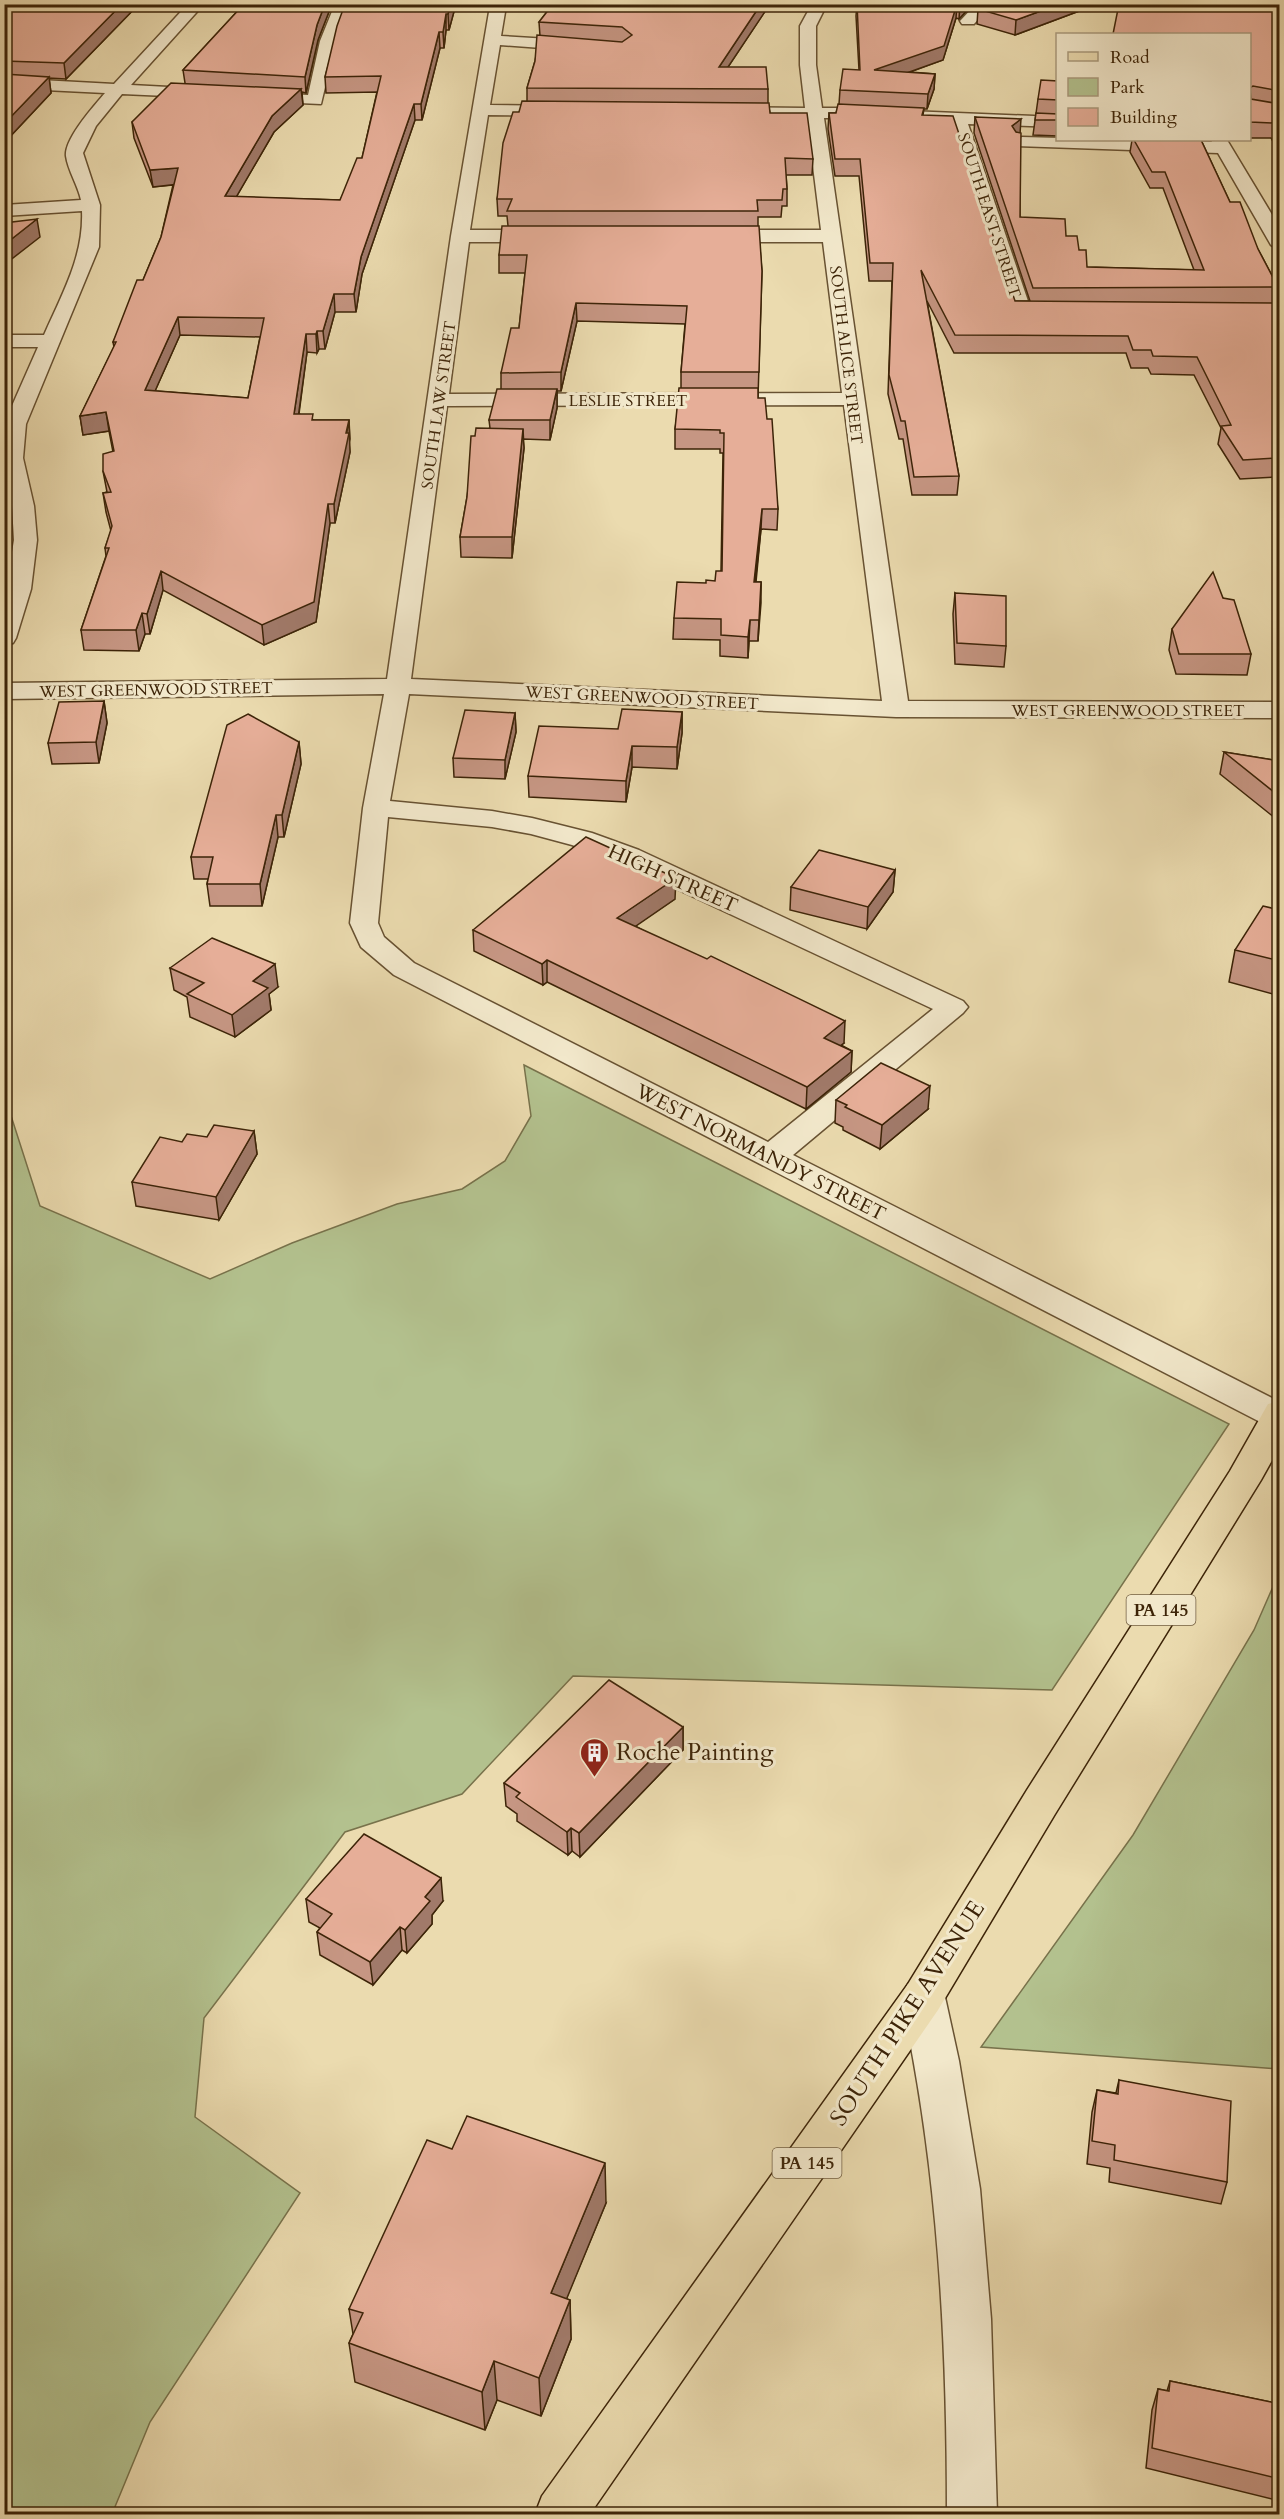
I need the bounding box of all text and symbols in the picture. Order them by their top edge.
legend [1056,33,1251,141]
text: Road [1110,45,1150,70]
text: Park [1110,75,1145,100]
text: Building [1110,105,1178,130]
street label: SOUTH EAST STREET [952,130,1026,301]
street label: SOUTH ALICE STREET [824,265,868,446]
street label: SOUTH LAW STREET [416,319,462,491]
street label: LESLIE STREET [568,390,688,412]
street label: WEST GREENWOOD STREET [38,677,273,703]
street label: WEST GREENWOOD STREET [524,681,759,715]
street label: WEST GREENWOOD STREET [1010,700,1245,722]
street label: HIGH STREET [604,838,742,919]
street label: WEST NORMANDY STREET [630,1077,891,1228]
road number: PA 145 [1126,1595,1196,1625]
building icon: Roche Painting [579,1736,611,1778]
place label: Roche Painting [616,1736,774,1769]
street label: SOUTH PIKE AVENUE [822,1894,993,2132]
road number: PA 145 [772,2148,842,2178]

